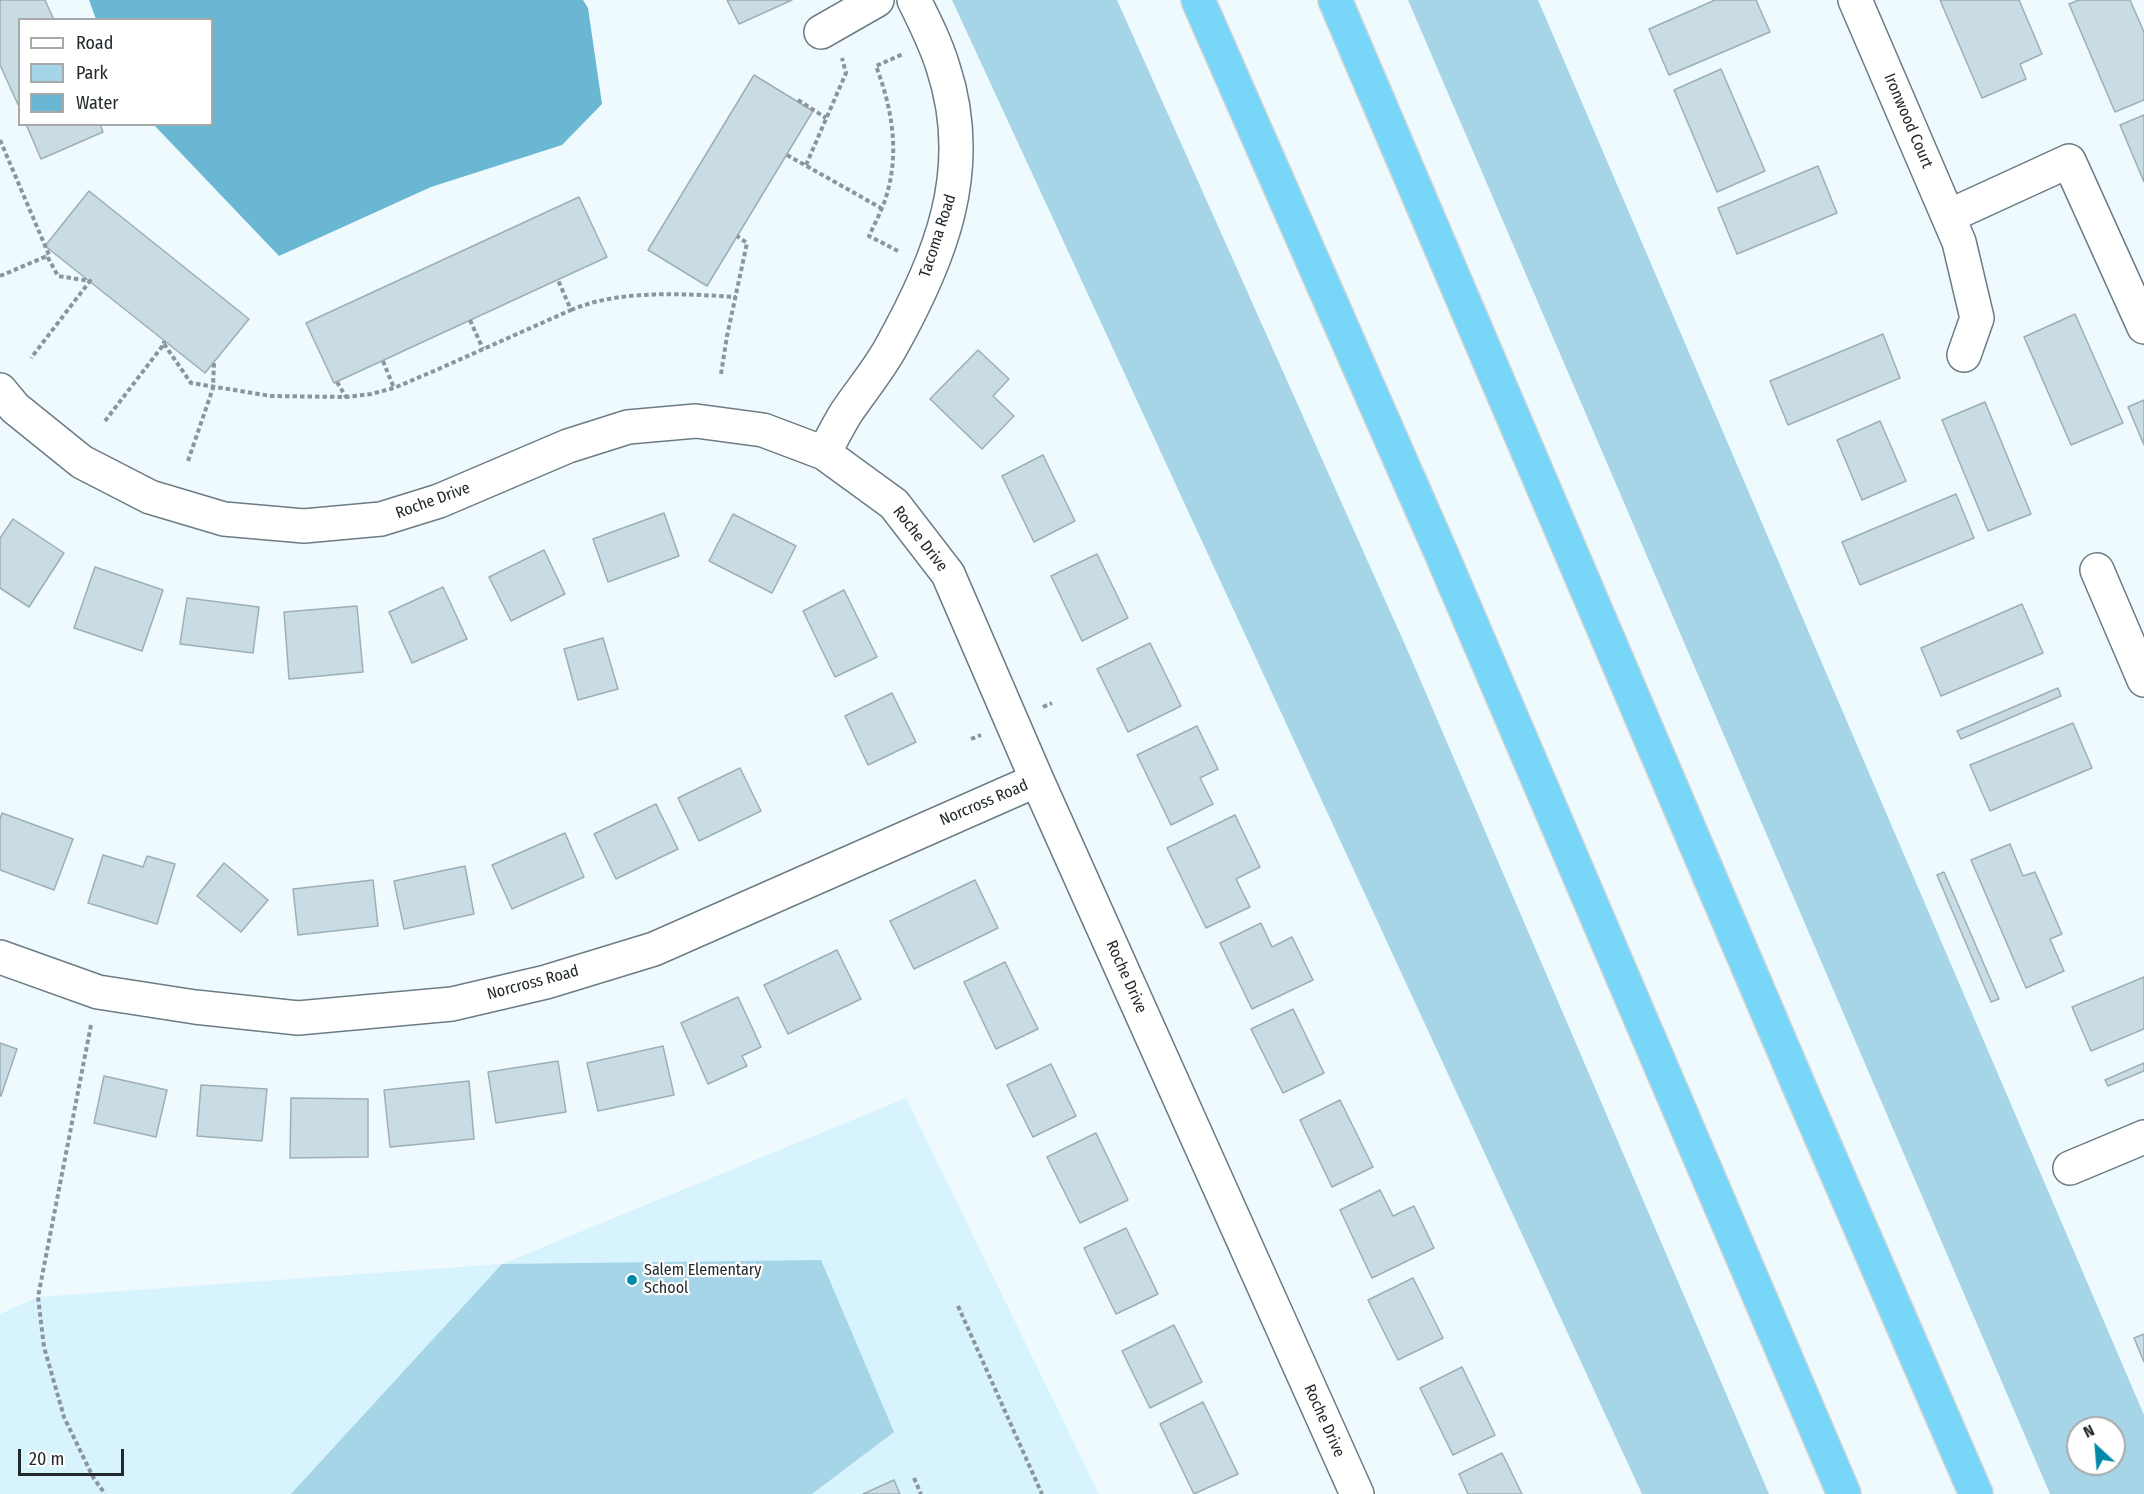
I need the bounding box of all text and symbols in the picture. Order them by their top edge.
legend [18,18,213,126]
text: Road [76,32,113,54]
text: Park [76,62,108,84]
street label: Ironwood Court [1879,71,1937,171]
text: Water [76,92,119,114]
street label: Tacoma Road [916,192,960,280]
street label: Roche Drive [393,479,473,523]
street label: Roche Drive [889,502,951,576]
street label: Norcross Road [937,776,1031,830]
street label: Roche Drive [1101,938,1151,1016]
street label: Norcross Road [485,962,581,1004]
place label: Salem Elementary School [644,1261,761,1299]
marker: Salem Elementary School [625,1273,639,1287]
street label: Roche Drive [1299,1382,1349,1460]
north arrow [2066,1416,2126,1476]
text: N [2080,1421,2097,1442]
scale bar [21,1437,128,1475]
text: 20 m [29,1448,64,1470]

